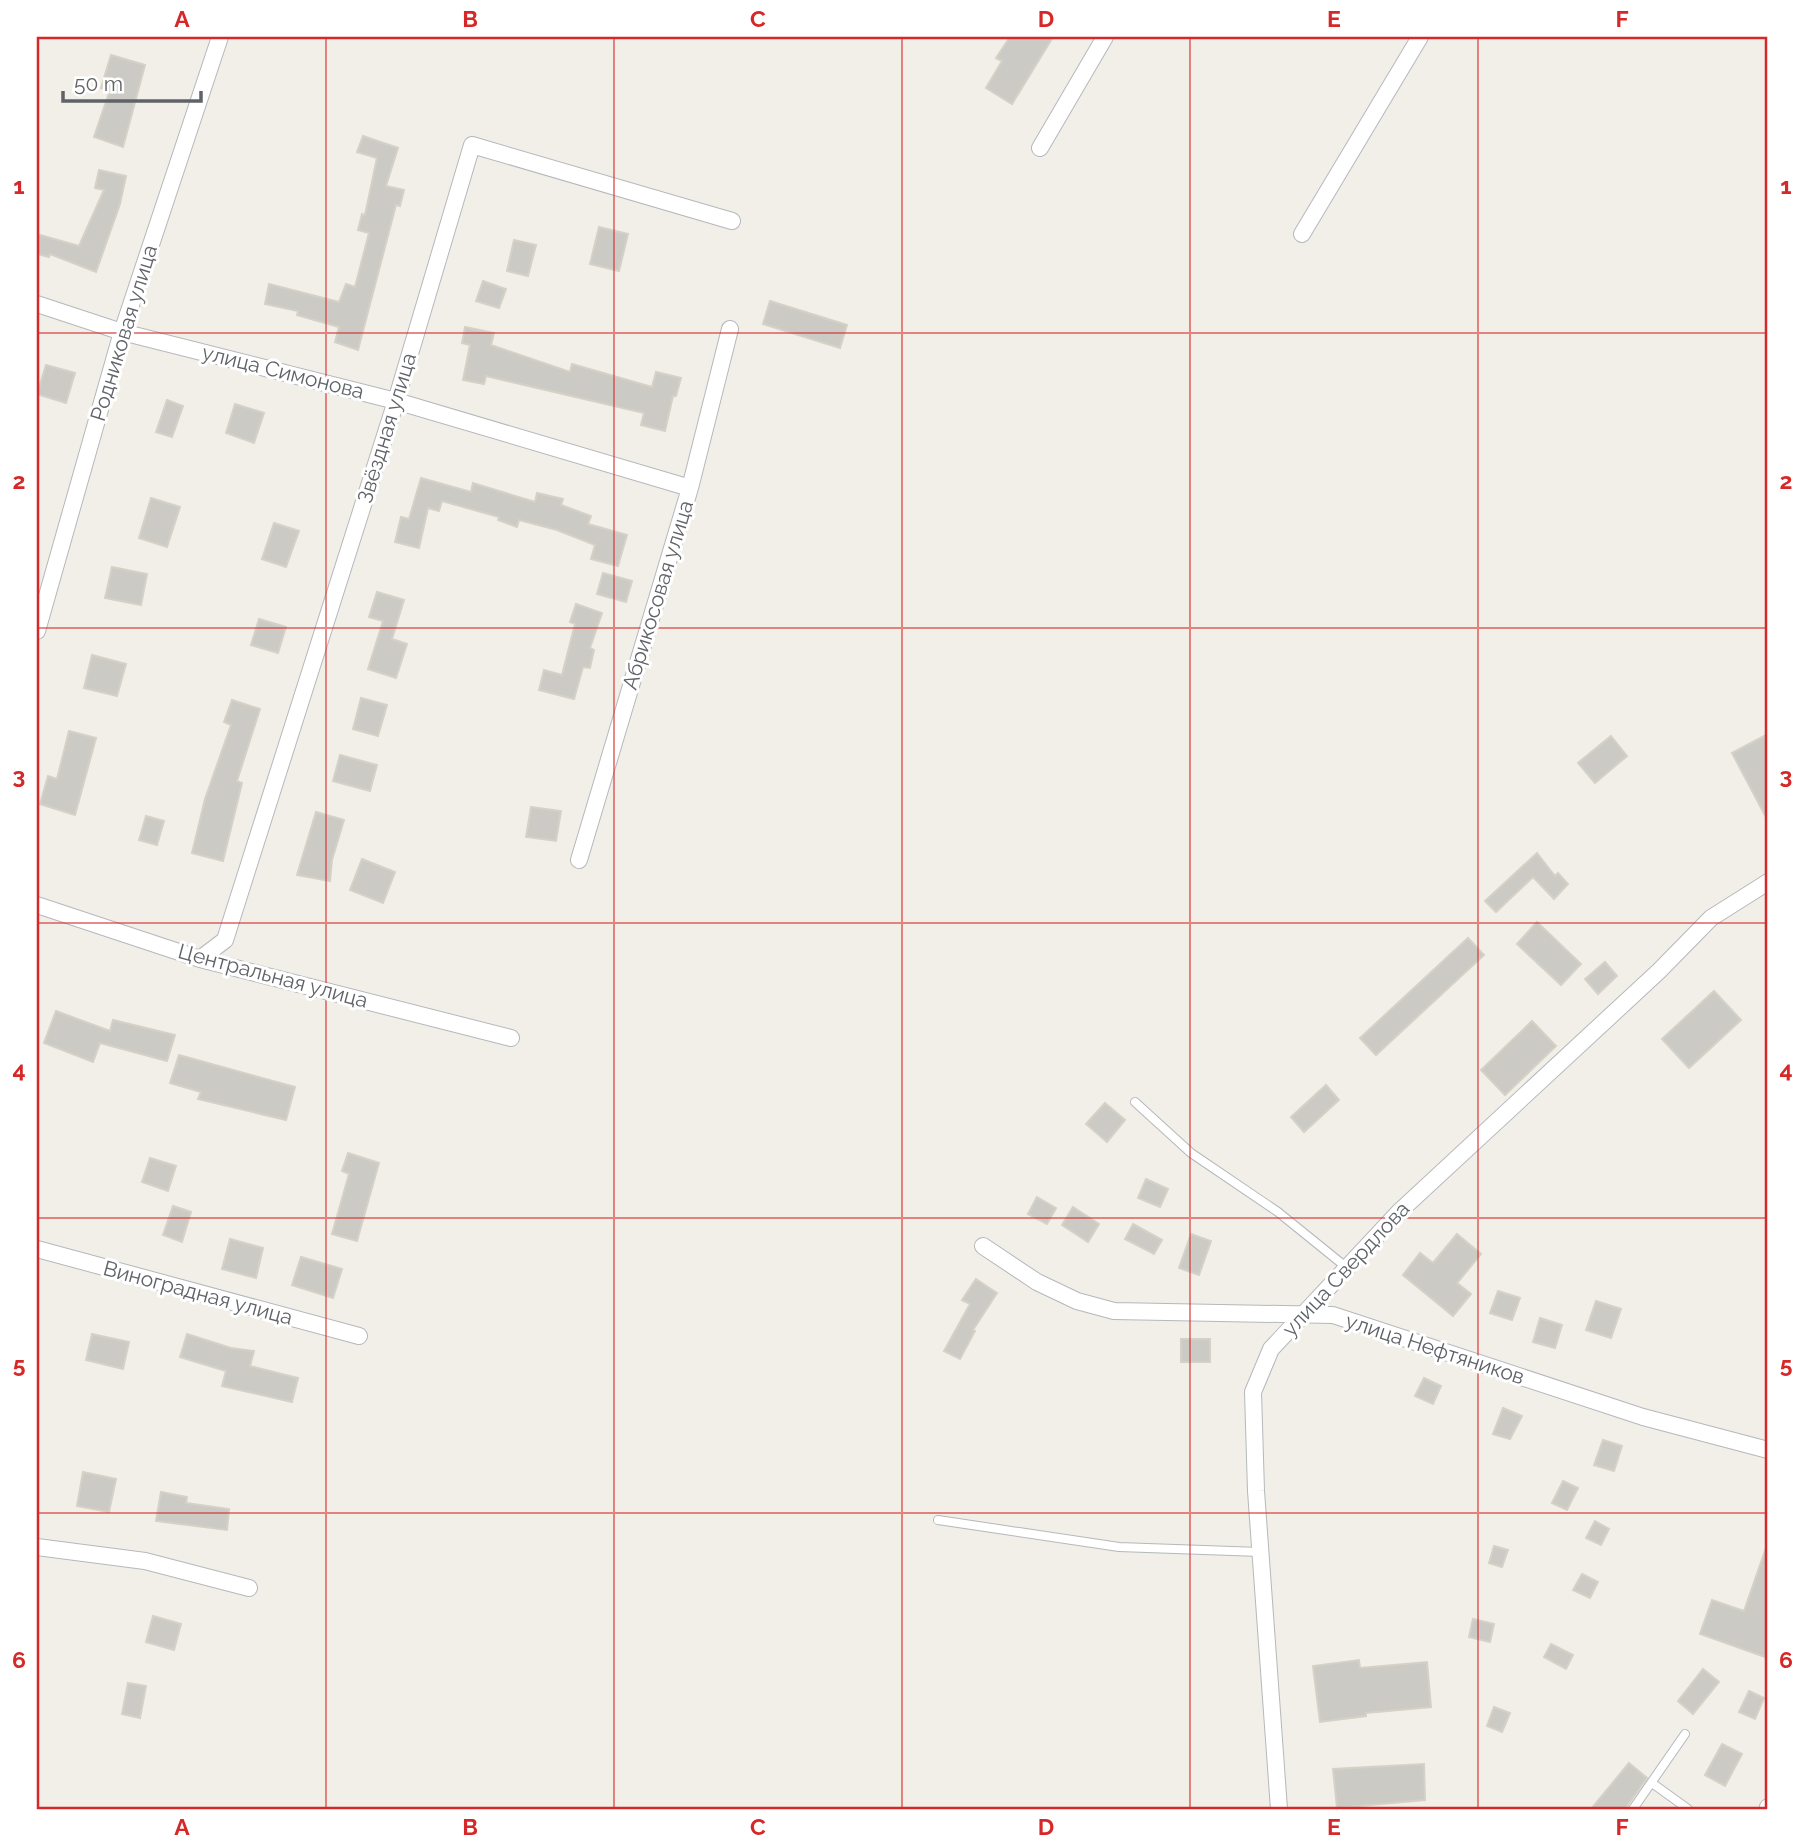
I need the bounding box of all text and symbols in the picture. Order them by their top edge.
text: A [174,5,190,32]
text: B [462,5,478,32]
text: C [750,5,766,32]
text: D [1038,5,1054,32]
text: E [1327,5,1341,32]
text: F [1615,5,1629,32]
scale bar [63,60,201,104]
text: 50 m [74,71,123,96]
text: 1 [13,172,25,199]
text: 1 [1780,172,1792,199]
street label: Родниковая улица [85,242,162,424]
street label: улица Симонова [199,339,367,404]
street label: Звёздная улица [352,350,421,506]
text: 2 [13,467,25,494]
text: 2 [1780,467,1792,494]
street label: Абрикосовая улица [617,497,698,692]
text: 3 [13,762,25,789]
text: 3 [1780,762,1792,789]
street label: Центральная улица [176,938,371,1013]
text: 4 [12,1056,26,1083]
text: 4 [1779,1056,1793,1083]
street label: улица Свердлова [1277,1196,1414,1341]
street label: Виноградная улица [101,1255,296,1330]
street label: улица Нефтяников [1343,1308,1528,1389]
text: 5 [13,1351,26,1378]
text: 5 [1780,1351,1793,1378]
text: 6 [12,1646,26,1673]
text: 6 [1779,1646,1793,1673]
text: A [174,1813,190,1840]
text: B [462,1813,478,1840]
text: C [750,1813,766,1840]
text: D [1038,1813,1054,1840]
text: E [1327,1813,1341,1840]
text: F [1615,1813,1629,1840]

